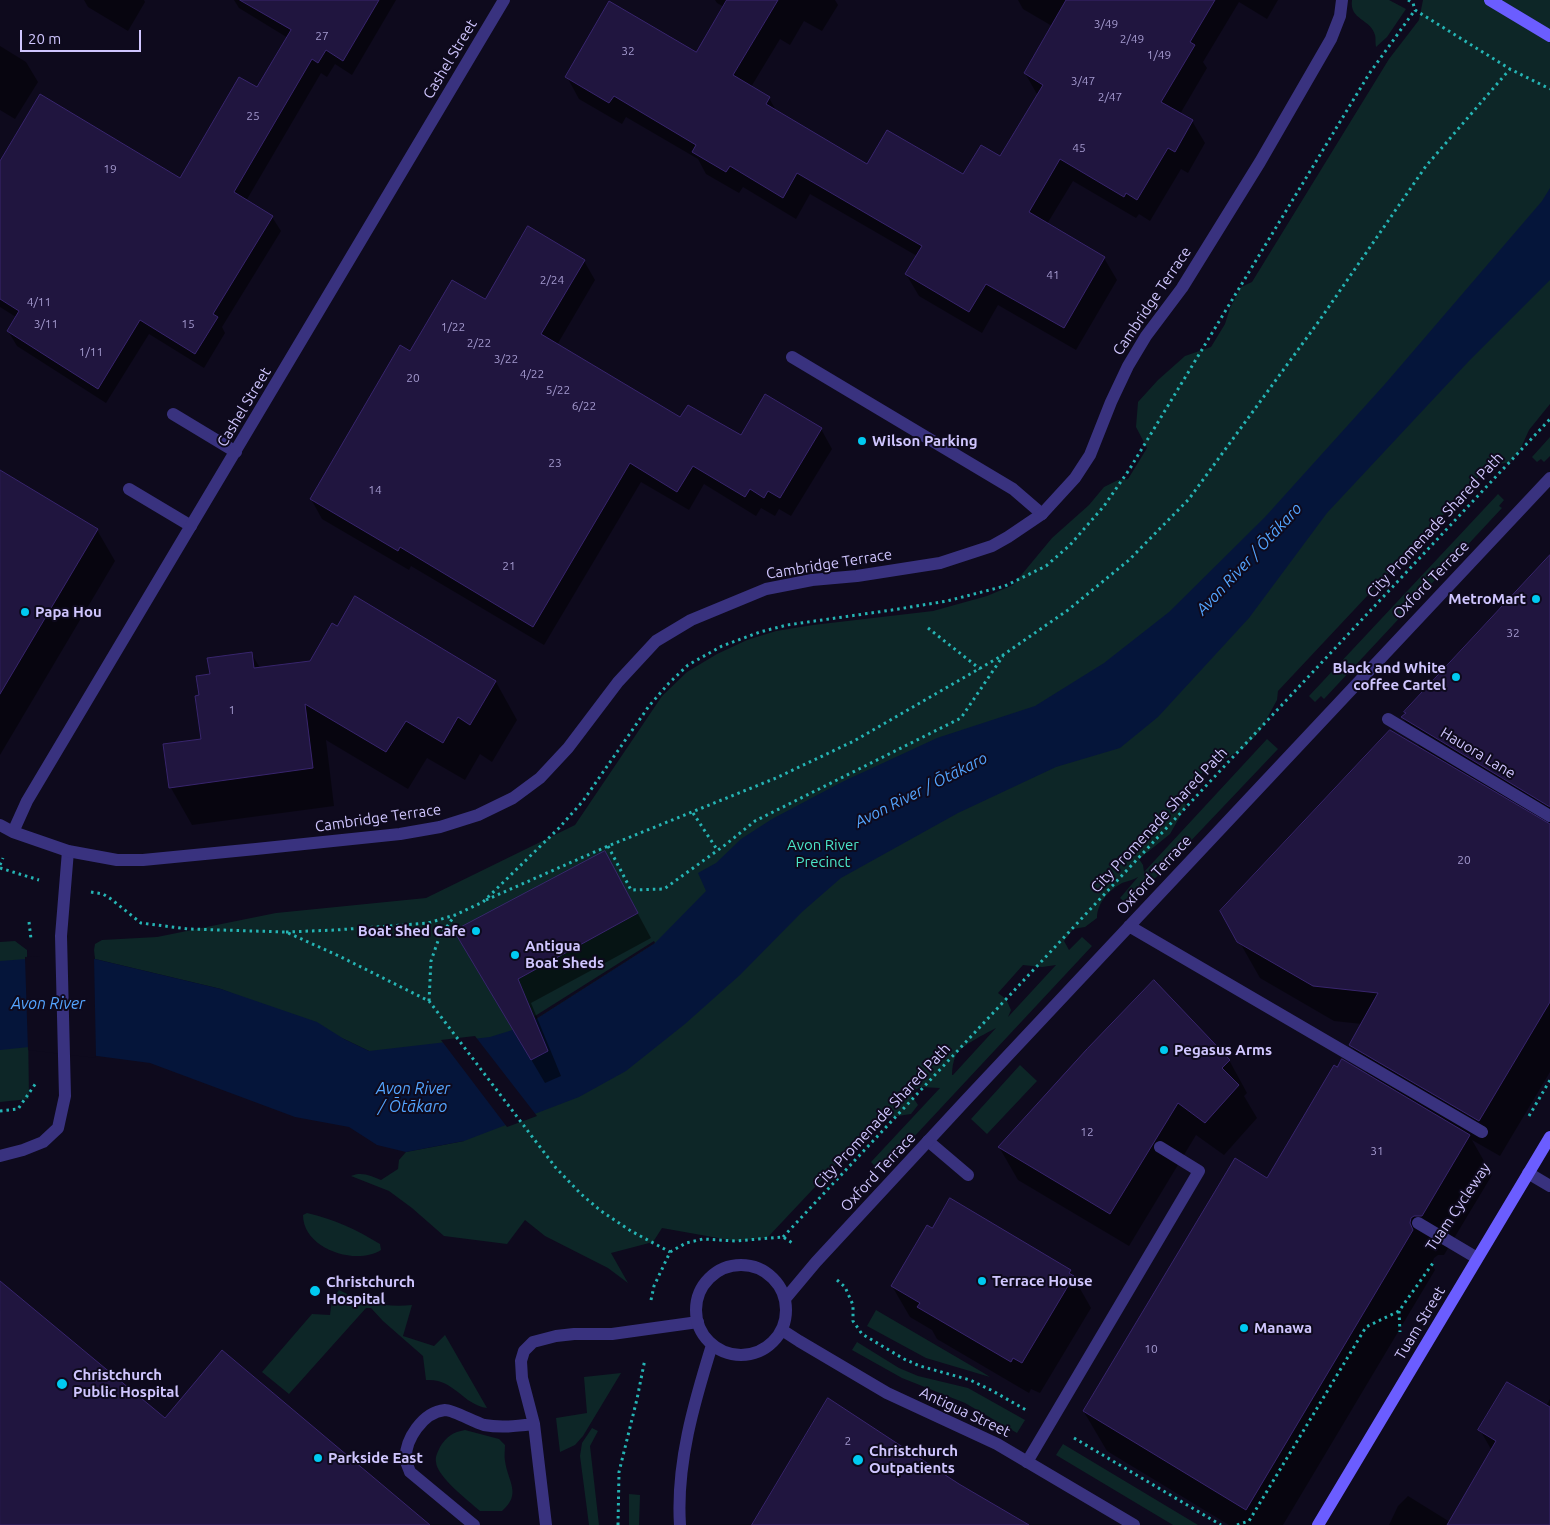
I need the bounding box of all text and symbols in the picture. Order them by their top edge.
street label: Cashel Street [419,16,481,102]
house number: 3/49 [1094,17,1118,31]
scale bar [22,20,144,52]
house number: 27 [315,29,329,43]
text: 20 m [28,30,61,47]
house number: 2/49 [1120,32,1144,46]
house number: 32 [621,44,635,58]
house number: 1/49 [1147,48,1171,62]
house number: 3/47 [1071,74,1095,88]
house number: 2/47 [1098,90,1122,104]
house number: 25 [246,109,260,123]
house number: 45 [1072,141,1086,155]
house number: 19 [103,162,117,176]
street label: Cambridge Terrace [1109,243,1195,359]
house number: 41 [1046,268,1060,282]
house number: 2/24 [540,273,564,287]
house number: 4/11 [27,295,51,309]
house number: 3/11 [34,317,58,331]
house number: 15 [181,317,195,331]
house number: 1/22 [441,320,465,334]
house number: 2/22 [467,336,491,350]
house number: 1/11 [79,345,103,359]
house number: 3/22 [494,352,518,366]
street label: Cashel Street [213,364,275,450]
house number: 4/22 [520,367,544,381]
house number: 20 [406,371,420,385]
house number: 5/22 [546,383,570,397]
house number: 6/22 [572,399,596,413]
place label: Wilson Parking [872,432,978,450]
marker: Wilson Parking [856,435,868,447]
street label: City Promenade Shared Path [1363,449,1507,601]
house number: 23 [548,456,562,470]
house number: 14 [368,483,382,497]
water label: Avon River / Ōtākaro [1192,499,1306,619]
street label: Oxford Terrace [1389,537,1473,623]
street label: Cambridge Terrace [765,545,893,583]
house number: 21 [502,559,516,573]
place label: MetroMart [1448,590,1526,608]
marker: MetroMart [1530,593,1542,605]
place label: Papa Hou [35,603,102,621]
marker: Papa Hou [19,606,31,618]
house number: 32 [1506,626,1520,640]
place label: Black and White coffee Cartel [1332,659,1446,694]
marker: Black and White coffee Cartel [1450,671,1462,683]
house number: 1 [229,703,235,717]
street label: Hauora Lane [1437,724,1519,782]
street label: City Promenade Shared Path [1087,744,1231,896]
water label: Avon River / Ōtākaro [851,748,991,832]
street label: Cambridge Terrace [314,800,442,836]
street label: Oxford Terrace [1113,832,1195,918]
park label: Avon River Precinct [787,836,859,871]
house number: 20 [1457,853,1471,867]
place label: Boat Shed Cafe [358,922,466,940]
marker: Boat Shed Cafe [470,925,482,937]
place label: Antigua Boat Sheds [525,937,604,972]
marker: Antigua Boat Sheds [509,949,521,961]
water label: Avon River [11,994,85,1014]
street label: City Promenade Shared Path [810,1040,954,1192]
place label: Pegasus Arms [1174,1041,1272,1059]
marker: Pegasus Arms [1158,1044,1170,1056]
water label: Avon River / Ōtākaro [376,1079,450,1117]
house number: 12 [1080,1125,1094,1139]
street label: Oxford Terrace [837,1129,919,1215]
house number: 31 [1370,1144,1384,1158]
street label: Tuam Cycleway [1422,1159,1494,1255]
place label: Terrace House [992,1272,1093,1290]
place label: Christchurch Hospital [326,1273,415,1308]
marker: Terrace House [976,1275,988,1287]
street label: Tuam Street [1391,1283,1449,1363]
marker: Christchurch Hospital [308,1284,322,1298]
place label: Manawa [1254,1319,1312,1337]
marker: Manawa [1238,1322,1250,1334]
house number: 10 [1144,1342,1158,1356]
place label: Christchurch Public Hospital [73,1366,179,1401]
marker: Christchurch Public Hospital [55,1377,69,1391]
street label: Antigua Street [917,1383,1013,1441]
house number: 2 [845,1434,851,1448]
place label: Christchurch Outpatients [869,1442,958,1477]
place label: Parkside East [328,1449,423,1467]
marker: Parkside East [312,1452,324,1464]
marker: Christchurch Outpatients [851,1453,865,1467]

